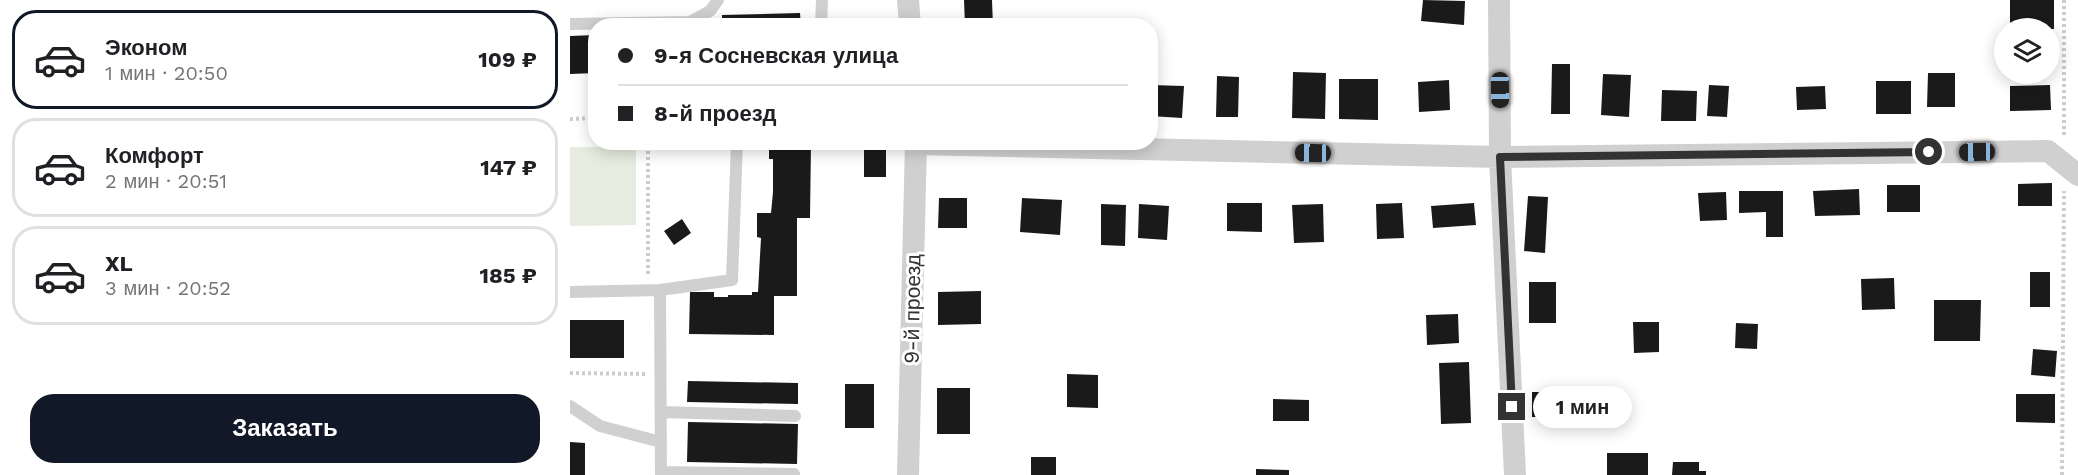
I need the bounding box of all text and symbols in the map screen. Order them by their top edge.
map controls [1994,18,2060,84]
button: layers [1994,18,2060,84]
icon: car [33,33,87,87]
text: Эконом [105,35,188,60]
text: 9-я Сосневская улица [654,43,898,68]
text: 109 ₽ [478,47,537,72]
text: 1 мин · 20:50 [105,61,228,85]
car [1491,72,1509,108]
text: 8-й проезд [654,101,777,126]
route start [1915,138,1942,165]
icon: car [33,141,87,195]
text: Комфорт [105,143,204,168]
car [1959,143,1995,161]
car [1295,144,1331,162]
text: 147 ₽ [480,155,537,180]
text: 2 мин · 20:51 [105,169,227,193]
icon: car [33,249,87,303]
text: XL [105,251,133,276]
street label: 9-й проезд [899,254,925,364]
text: 185 ₽ [479,263,537,288]
text: 3 мин · 20:52 [105,276,231,300]
callout: 1 мин [1533,386,1632,428]
route end [1498,393,1525,420]
button: Заказать [30,394,540,463]
text: 1 мин [1556,395,1609,419]

